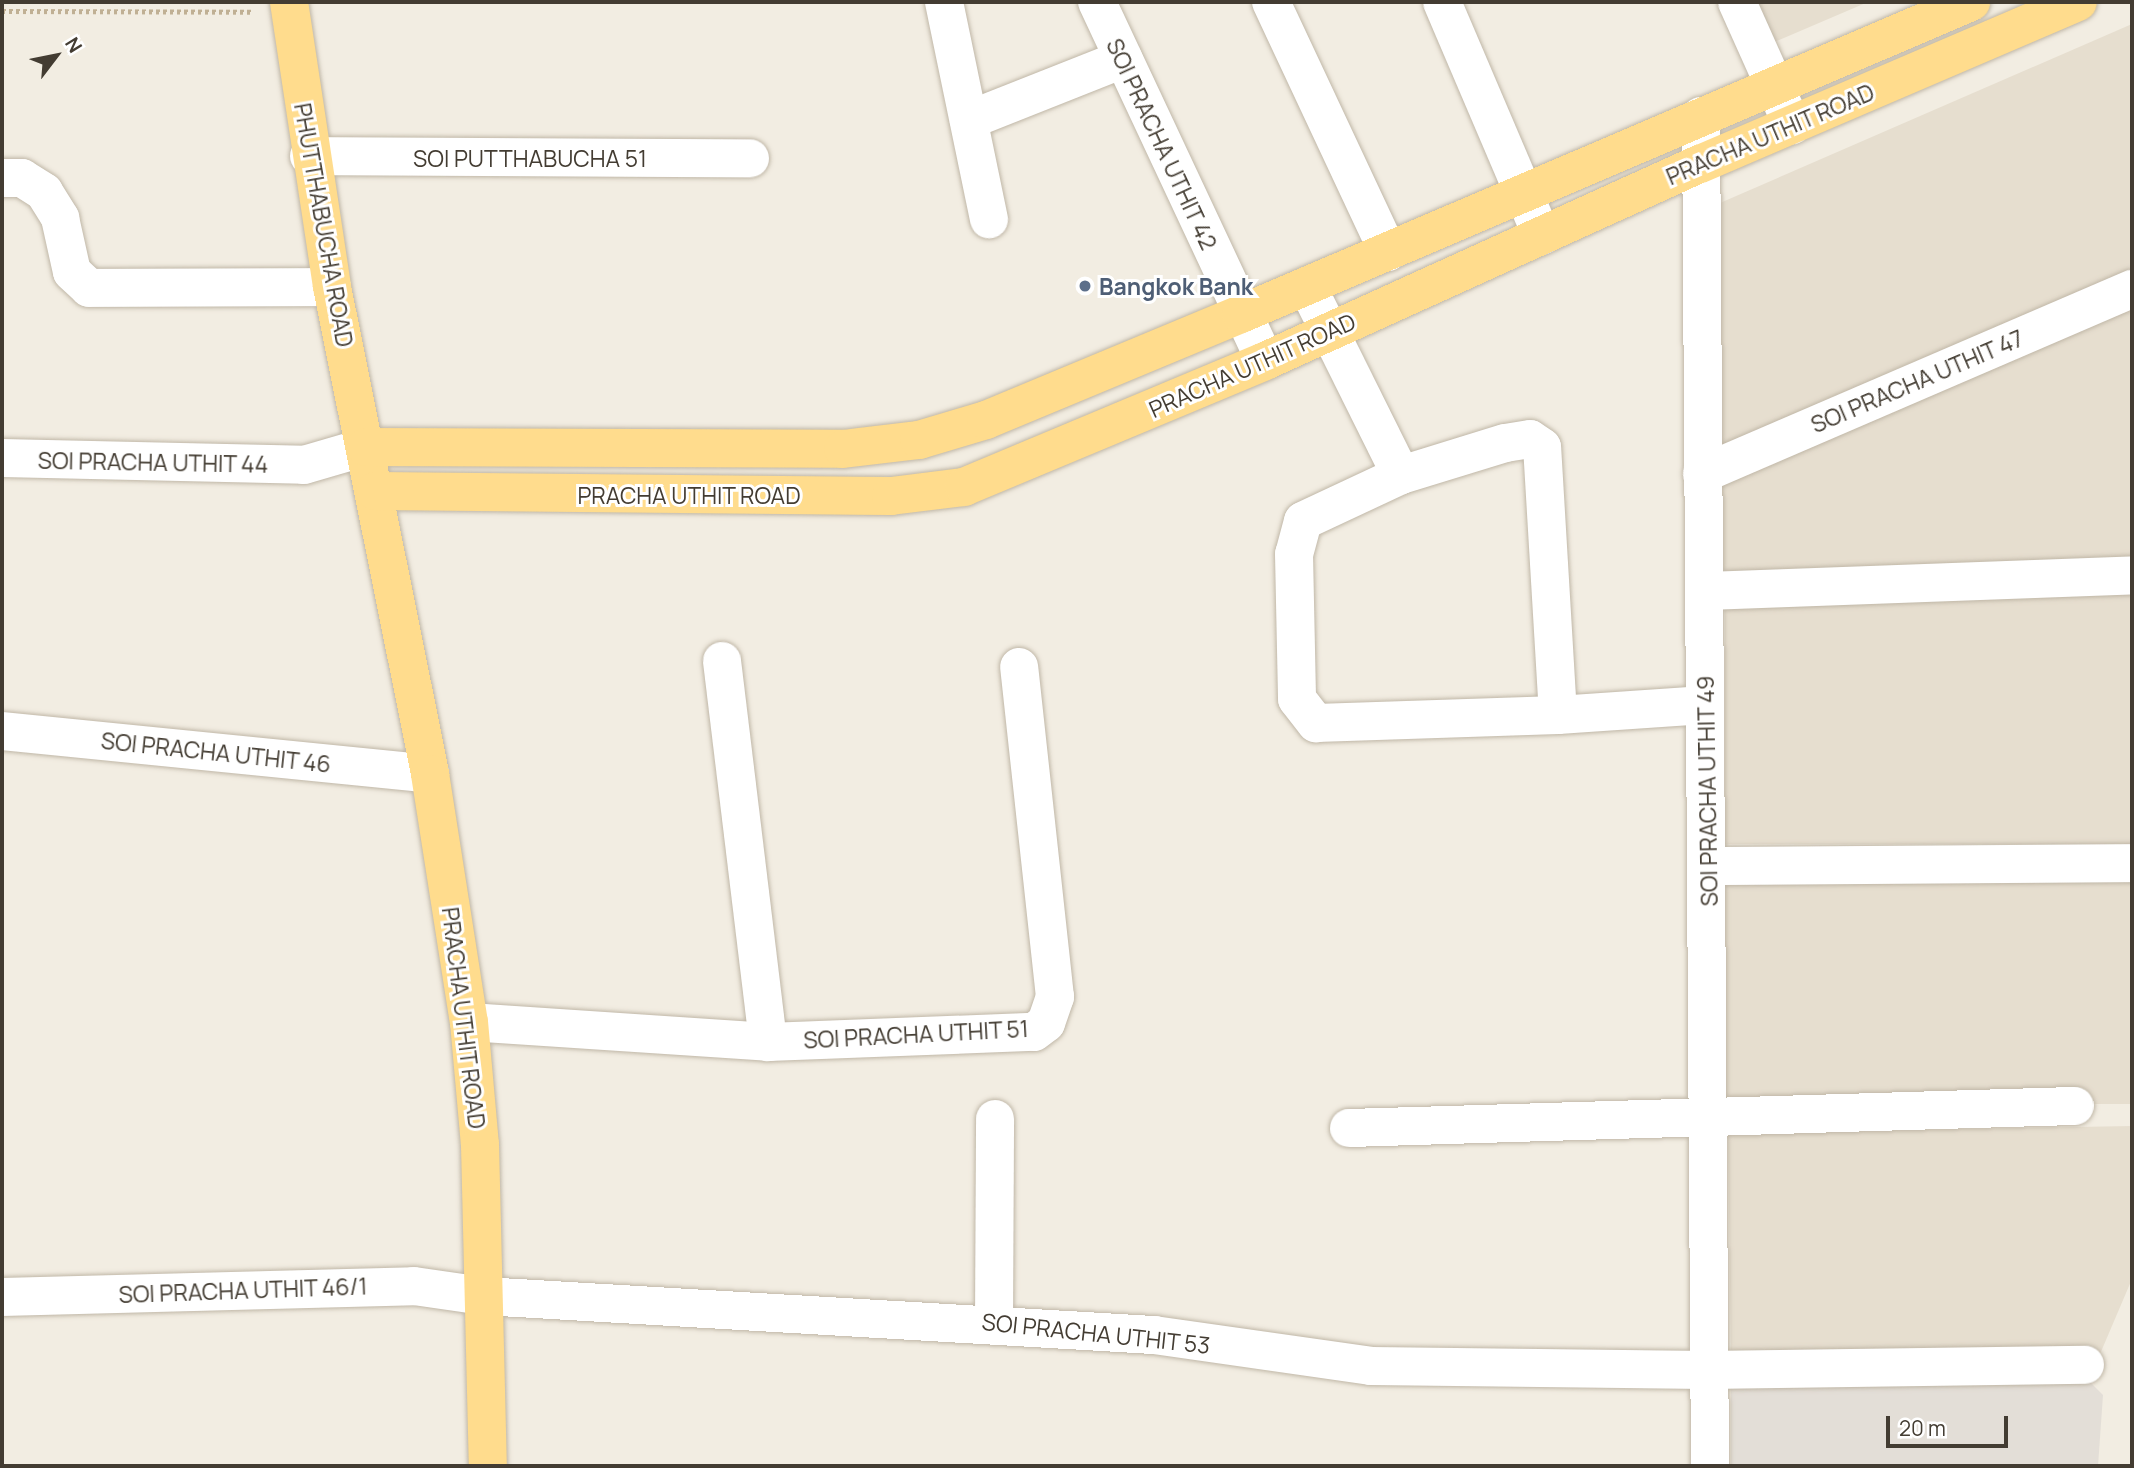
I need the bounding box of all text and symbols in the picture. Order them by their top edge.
north arrow [21,21,91,91]
text: N [59,32,88,58]
street label: SOI PRACHA UTHIT 42 [1101,34,1223,254]
street label: PRACHA UTHIT ROAD [1662,78,1878,190]
street label: PHUTTHABUCHA ROAD [289,101,359,349]
street label: SOI PUTTHABUCHA 51 [413,144,647,172]
place label: Bangkok Bank [1099,272,1253,300]
marker: Bangkok Bank [1077,278,1093,294]
street label: PRACHA UTHIT ROAD [1144,307,1360,423]
street label: SOI PRACHA UTHIT 47 [1806,324,2028,438]
street label: SOI PRACHA UTHIT 44 [37,446,269,478]
street label: PRACHA UTHIT ROAD [577,481,801,509]
street label: SOI PRACHA UTHIT 49 [1691,675,1723,907]
street label: SOI PRACHA UTHIT 46 [99,726,333,778]
street label: PRACHA UTHIT ROAD [437,905,491,1131]
street label: SOI PRACHA UTHIT 51 [802,1014,1030,1054]
street label: SOI PRACHA UTHIT 46/1 [118,1272,368,1308]
street label: SOI PRACHA UTHIT 53 [980,1307,1212,1359]
scale bar [1889,1402,2011,1446]
text: 20 m [1899,1414,1946,1442]

